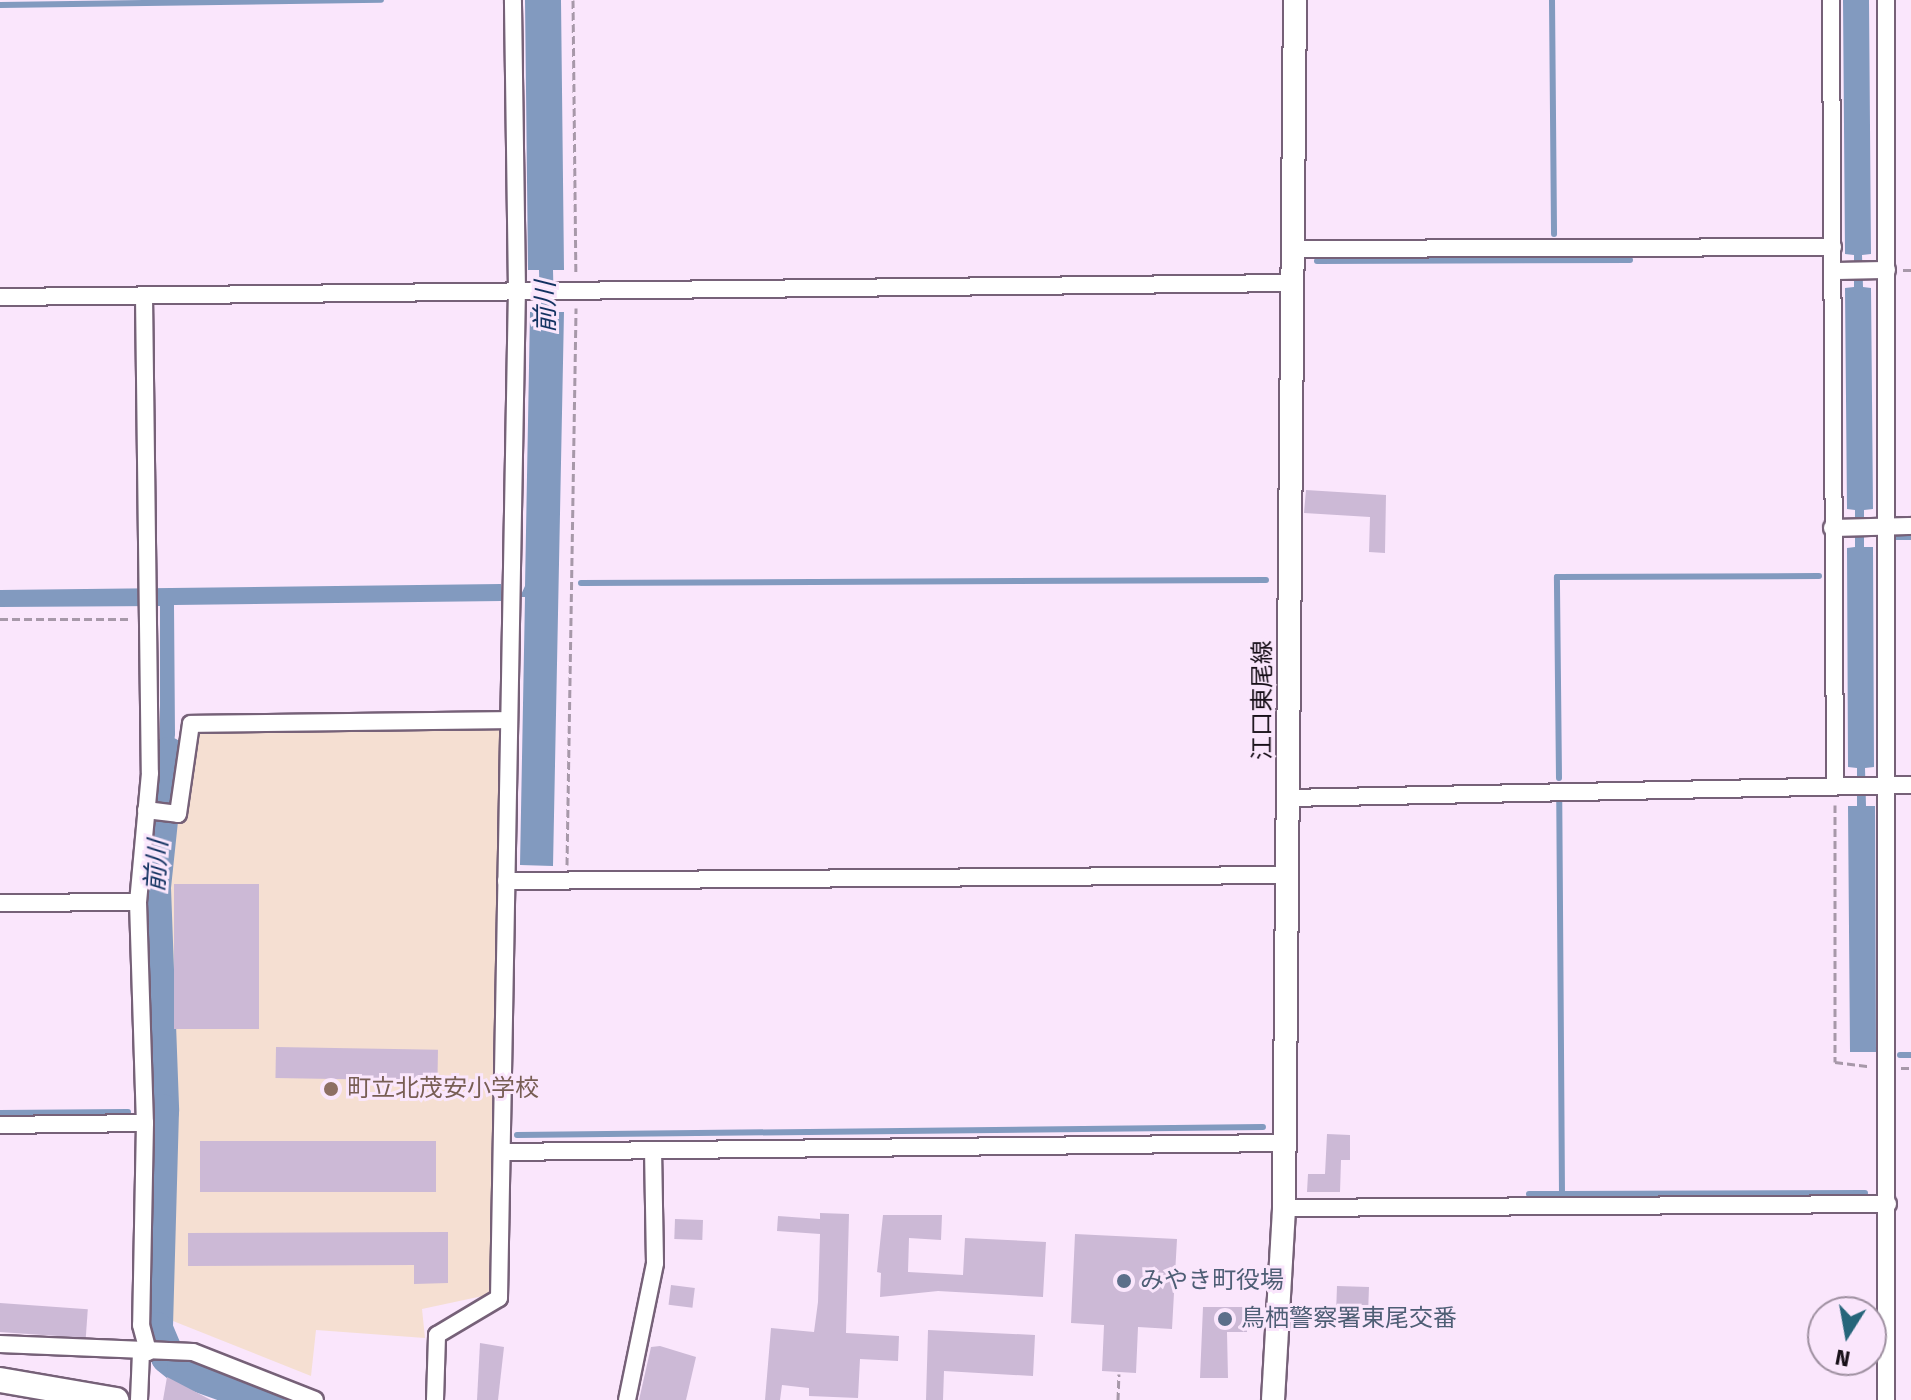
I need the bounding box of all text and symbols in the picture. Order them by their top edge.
water label: 前川 [530,281,562,333]
street label: 江口東尾線 [1249,640,1277,760]
water label: 前川 [140,839,174,893]
place label: 町立北茂安小学校 [347,1075,539,1103]
marker: 町立北茂安小学校 [322,1080,340,1098]
place label: みやき町役場 [1140,1267,1284,1295]
marker: みやき町役場 [1115,1272,1133,1290]
north arrow [1807,1296,1887,1376]
place label: 鳥栖警察署東尾交番 [1241,1305,1457,1333]
marker: 鳥栖警察署東尾交番 [1216,1310,1234,1328]
text: N [1833,1343,1852,1373]

